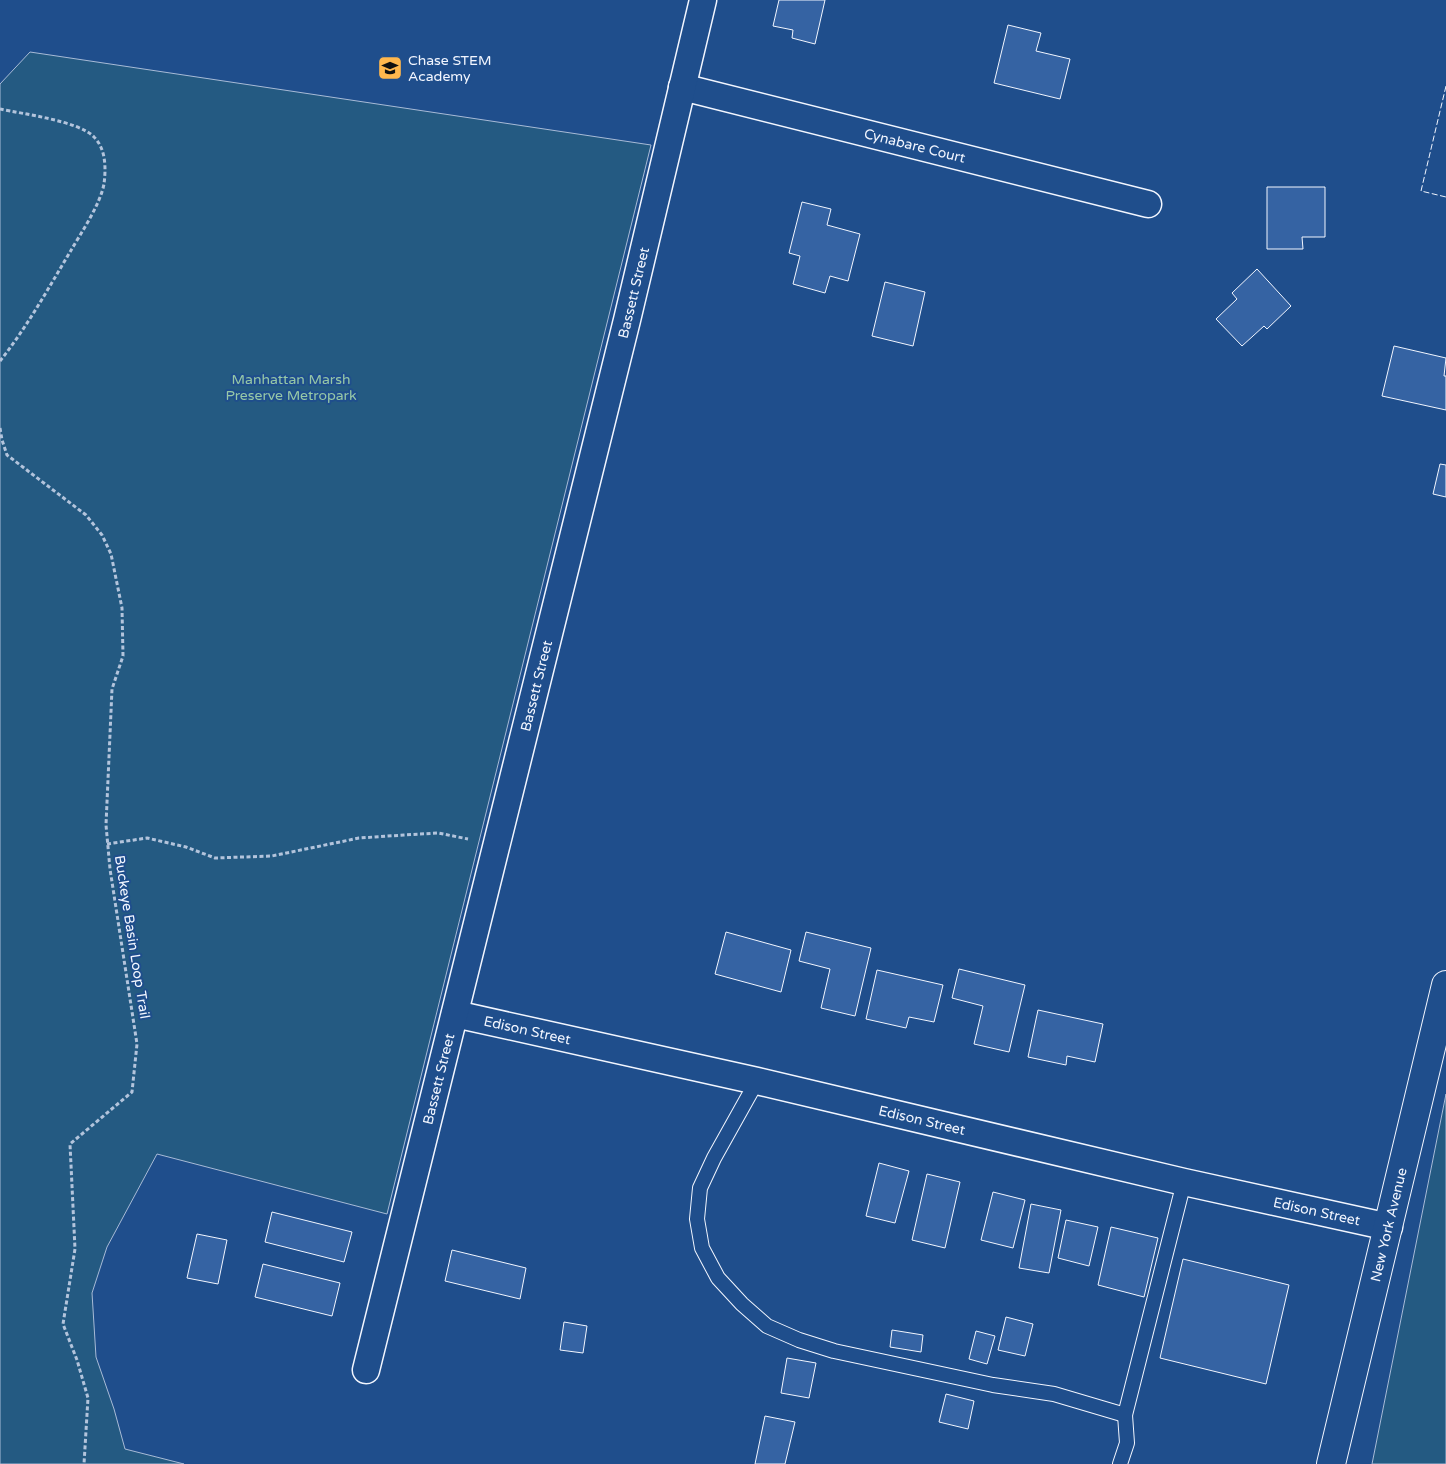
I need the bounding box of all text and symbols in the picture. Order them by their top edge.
place label: Chase STEM Academy [408,52,492,85]
school or university icon: Chase STEM Academy [377,55,403,81]
street label: Cynabare Court [862,125,968,166]
street label: Bassett Street [614,245,653,340]
park label: Manhattan Marsh Preserve Metropark [225,371,357,404]
street label: Bassett Street [517,638,556,733]
street label: Buckeye Basin Loop Trail [111,854,153,1020]
street label: Edison Street [482,1012,573,1048]
street label: Bassett Street [419,1031,458,1126]
street label: Edison Street [877,1102,968,1139]
street label: New York Avenue [1367,1166,1410,1284]
street label: Edison Street [1272,1193,1362,1229]

